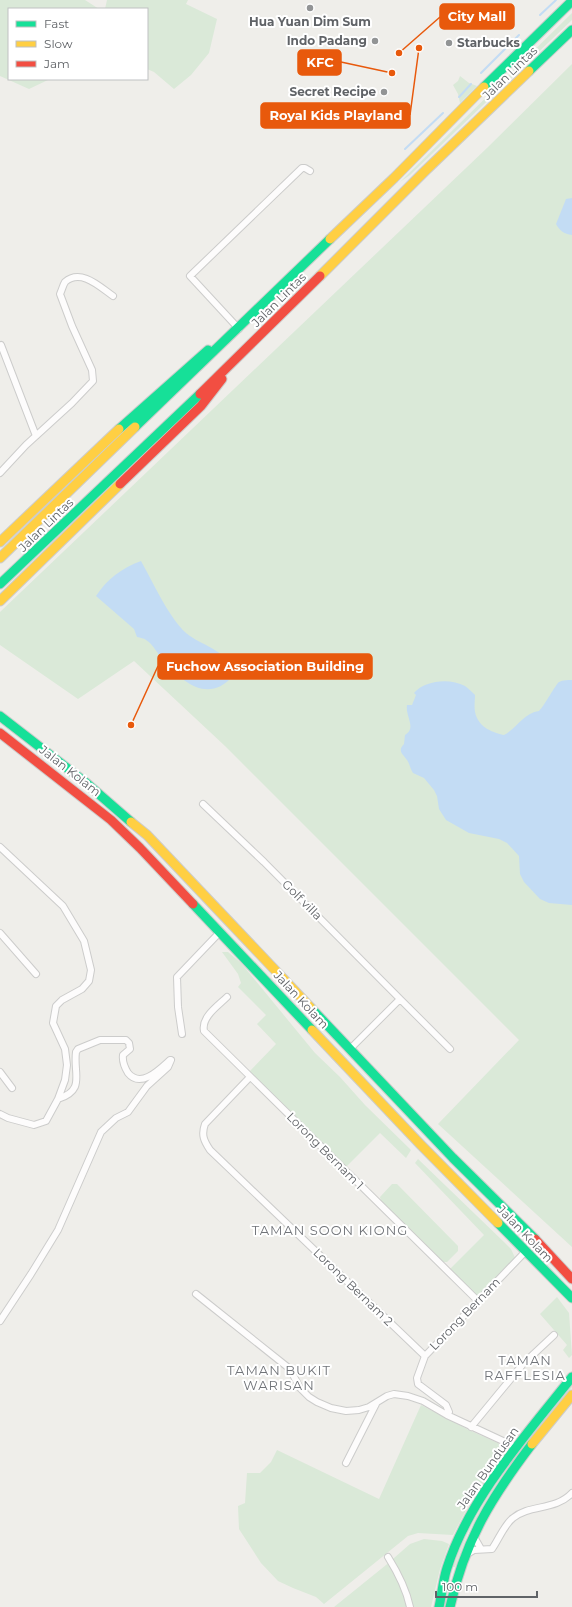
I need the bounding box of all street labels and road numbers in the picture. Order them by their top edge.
street label: Jalan Lintas [478,43,540,103]
street label: Jalan Lintas [248,269,309,331]
street label: Jalan Lintas [14,495,76,555]
street label: Jalan Kolam [36,741,104,799]
street label: Golf villa [279,876,326,923]
street label: Jalan Kolam [270,967,332,1032]
street label: Lorong Bernam 1 [284,1109,367,1192]
street label: Jalan Kolam [494,1201,556,1265]
street label: Lorong Bernam 2 [310,1245,396,1329]
street label: Lorong Bernam [426,1274,503,1353]
street label: Jalan Bundusan [453,1424,522,1513]

